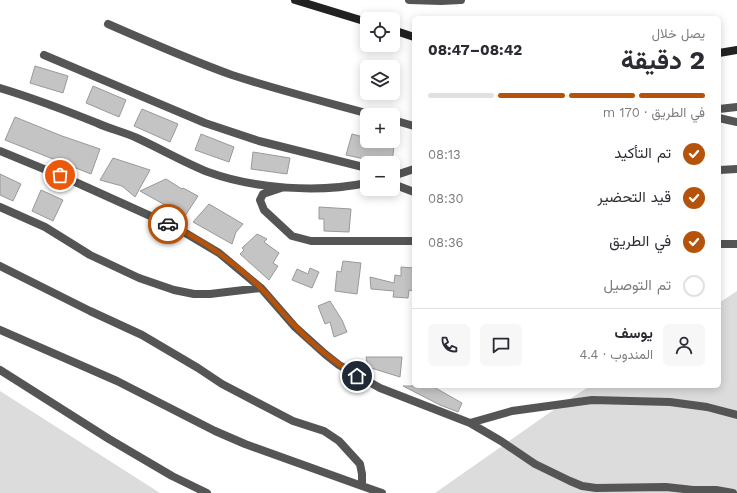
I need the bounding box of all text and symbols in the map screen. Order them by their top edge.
map controls [360,12,400,196]
button: locate [360,12,400,52]
text: يصل خلال [652,26,705,41]
text: 08:42–08:47 [428,41,522,59]
text: 2 دقيقة [621,45,705,75]
button: layers [360,60,400,100]
text: في الطريق · 170 m [603,105,705,120]
button: + [360,108,400,148]
icon: check [683,143,705,165]
text: تم التأكيد [614,144,671,162]
text: 08:13 [428,147,461,162]
button: − [360,156,400,196]
pin [43,158,77,192]
icon: bag [49,164,71,186]
icon: check [683,187,705,209]
text: قيد التحضير [598,188,671,206]
text: 08:30 [428,191,464,206]
courier [148,204,188,244]
icon: car [157,213,179,235]
icon: check [683,231,705,253]
text: في الطريق [609,232,671,250]
text: 08:36 [428,235,463,250]
text: تم التوصيل [603,276,671,294]
button: phone [428,324,470,366]
button: chat [480,324,522,366]
text: يوسف [615,324,653,342]
button: person [663,324,705,366]
text: المندوب · 4.4 [579,347,653,362]
pin [340,359,374,393]
icon: home [346,365,368,387]

